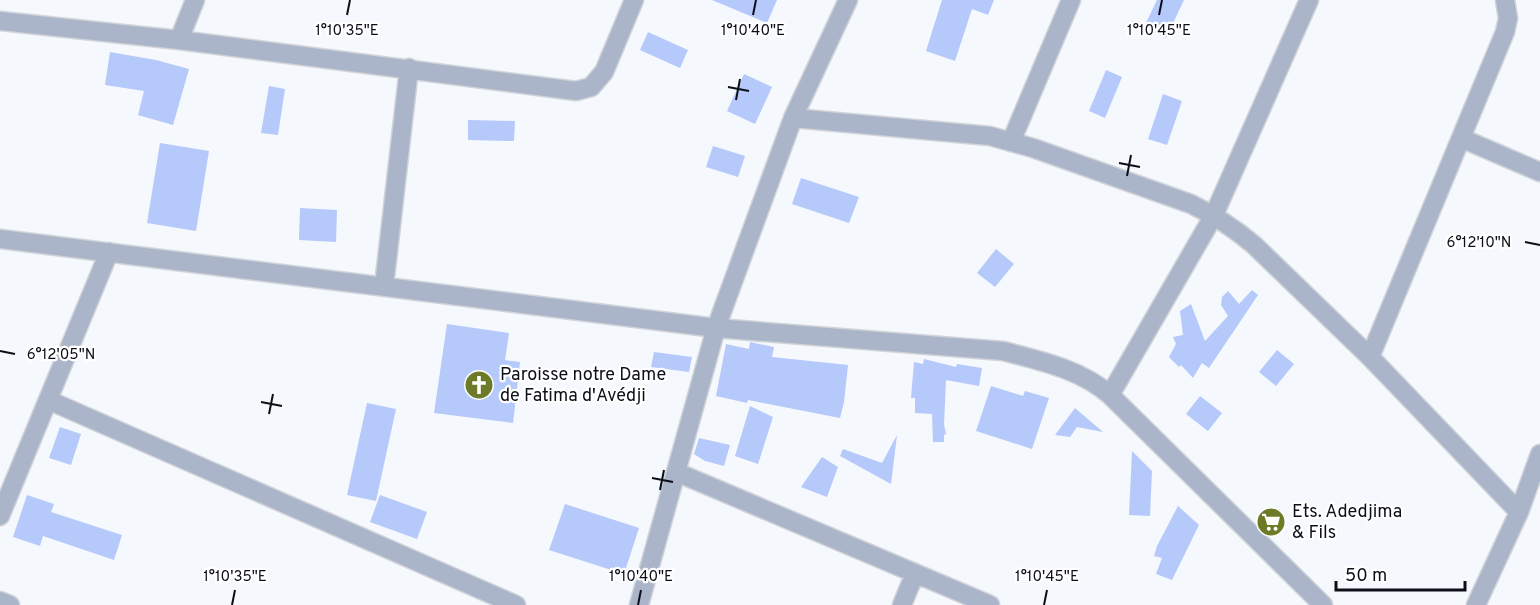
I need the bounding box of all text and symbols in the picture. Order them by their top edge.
text: 1°10'35"E [315,22,379,41]
text: 1°10'40"E [721,22,785,41]
text: 1°10'45"E [1127,22,1191,41]
text: 6°12'10"N [1447,234,1511,253]
text: 6°12'05"N [27,346,95,365]
place label: Paroisse notre Dame de Fatima d'Avédji [500,364,666,408]
church icon: Paroisse notre Dame de Fatima d'Avédji [463,369,495,401]
place label: Ets. Adedjima & Fils [1292,501,1402,545]
supermarket icon: Ets. Adedjima & Fils [1255,506,1287,538]
scale bar [1336,554,1465,592]
text: 50 m [1345,565,1387,588]
text: 1°10'35"E [203,568,267,587]
text: 1°10'40"E [609,568,673,587]
text: 1°10'45"E [1015,568,1079,587]

